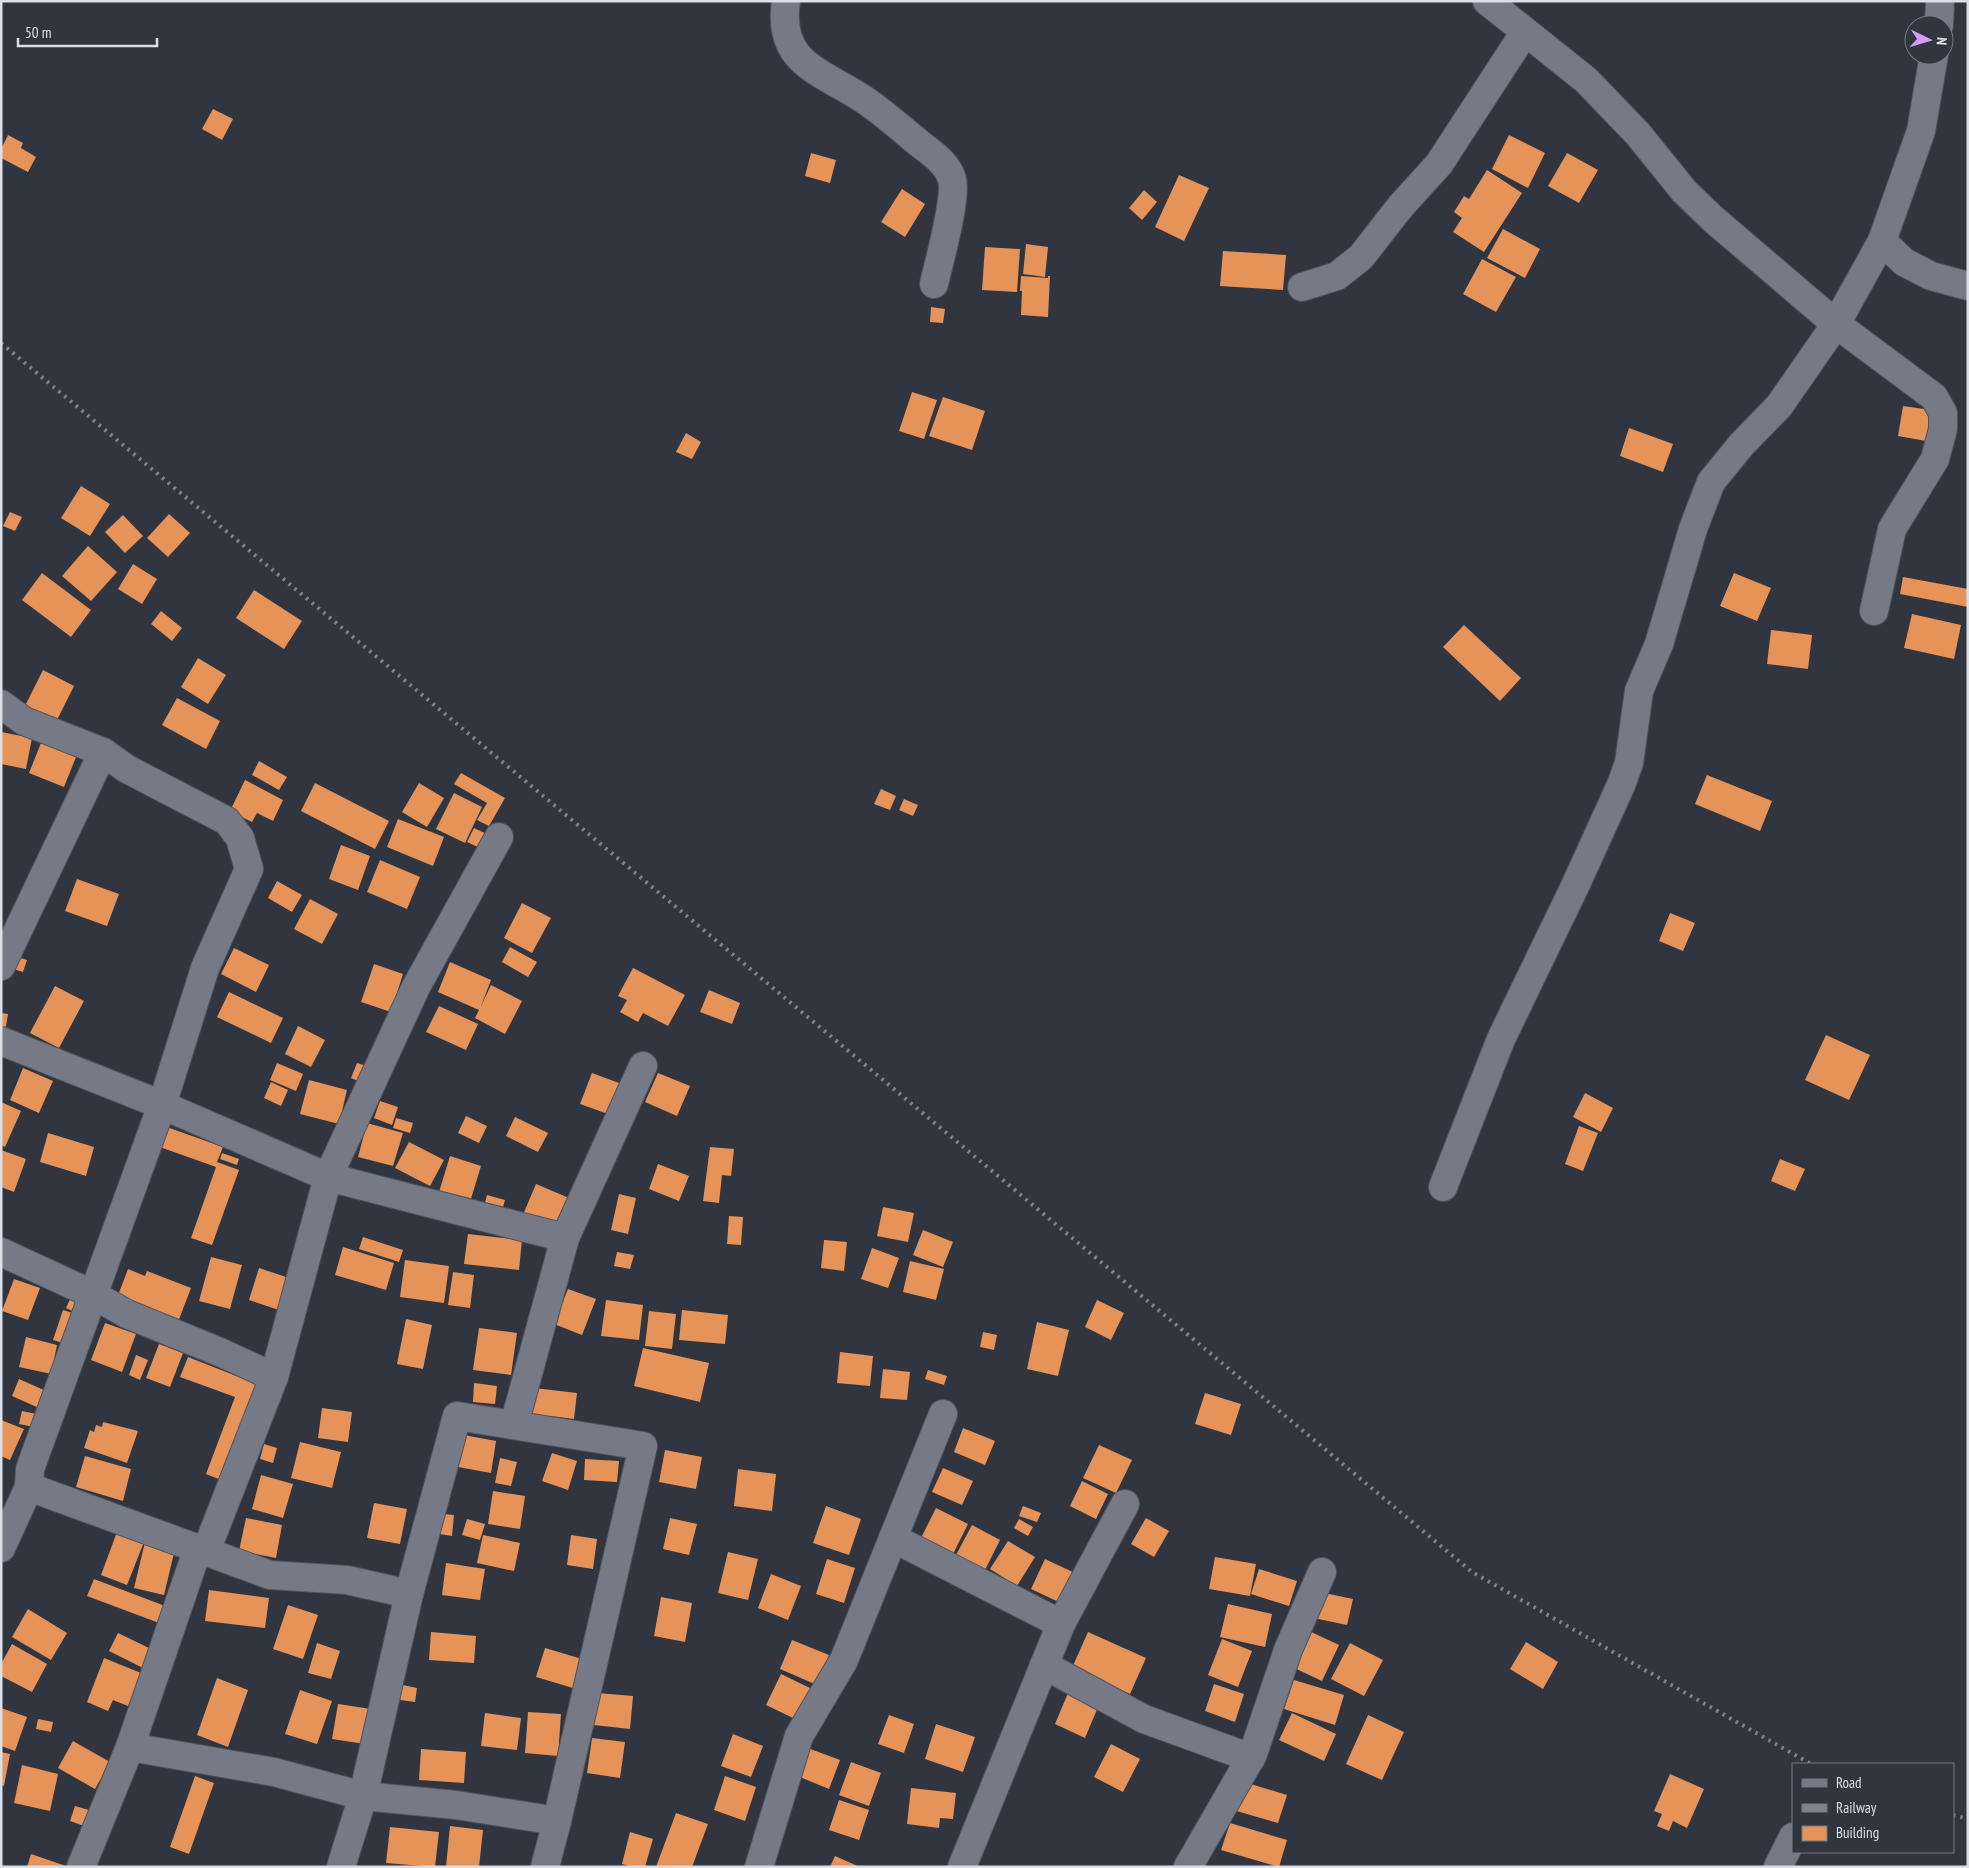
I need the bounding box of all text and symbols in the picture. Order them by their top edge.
scale bar [18,15,156,47]
north arrow [1904,15,1954,65]
text: 50 m [25,23,51,42]
text: N [1933,37,1951,46]
legend [1792,1763,1954,1853]
text: Road [1836,1773,1862,1792]
text: Railway [1836,1798,1877,1817]
text: Building [1836,1823,1879,1842]

